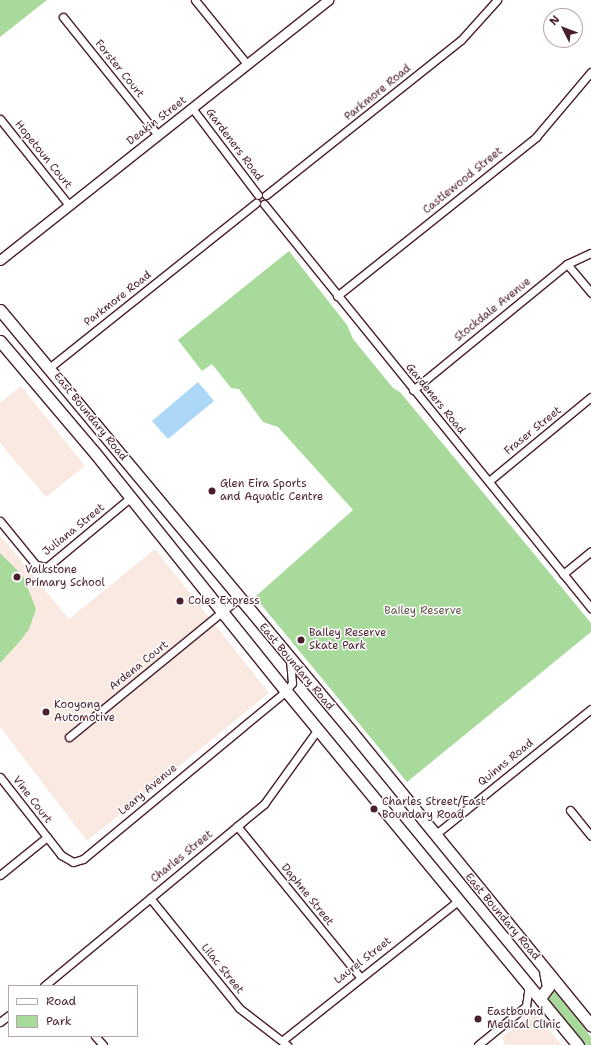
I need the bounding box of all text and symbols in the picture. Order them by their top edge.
north arrow [543,8,583,48]
text: N [546,12,563,29]
street label: Forster Court [92,37,146,101]
street label: Parkmore Road [342,62,414,124]
street label: Deakin Street [125,94,189,148]
street label: Gardeners Road [203,106,265,184]
street label: Hopetoun Court [11,118,75,192]
street label: Castlewood Street [421,145,505,217]
street label: Parkmore Road [82,269,154,329]
street label: Stockdale Avenue [452,275,534,345]
street label: Gardeners Road [402,361,468,437]
street label: East Boundary Road [50,370,130,464]
street label: Fraser Street [502,404,564,458]
place label: Glen Eira Sports and Aquatic Centre [220,478,323,504]
marker: Glen Eira Sports and Aquatic Centre [207,486,217,496]
street label: Juliana Street [40,501,108,559]
place label: Valkstone Primary School [25,564,105,590]
marker: Valkstone Primary School [12,572,22,582]
place label: Coles Express [188,594,260,608]
marker: Coles Express [175,596,185,606]
park label: Bailey Reserve [384,604,462,618]
street label: East Boundary Road [256,621,336,713]
place label: Bailey Reserve Skate Park [309,627,386,653]
marker: Bailey Reserve Skate Park [296,635,306,645]
street label: Ardena Court [107,638,171,694]
place label: Kooyong Automotive [54,699,115,725]
marker: Kooyong Automotive [41,707,51,717]
street label: Quinns Road [476,737,536,789]
street label: Leary Avenue [116,762,180,818]
street label: Vine Court [10,774,54,826]
place label: Charles Street/East Boundary Road [382,796,485,822]
marker: Charles Street/East Boundary Road [369,804,379,814]
street label: Charles Street [148,828,216,886]
street label: Daphne Street [278,861,336,929]
street label: East Boundary Road [462,871,542,963]
street label: Laurel Street [332,935,394,987]
street label: Lilac Street [198,941,246,997]
legend [8,985,138,1037]
text: Road [46,993,76,1009]
place label: Eastbound Medical Clinic [487,1006,561,1032]
text: Park [46,1013,72,1029]
marker: Eastbound Medical Clinic [472,1013,484,1025]

